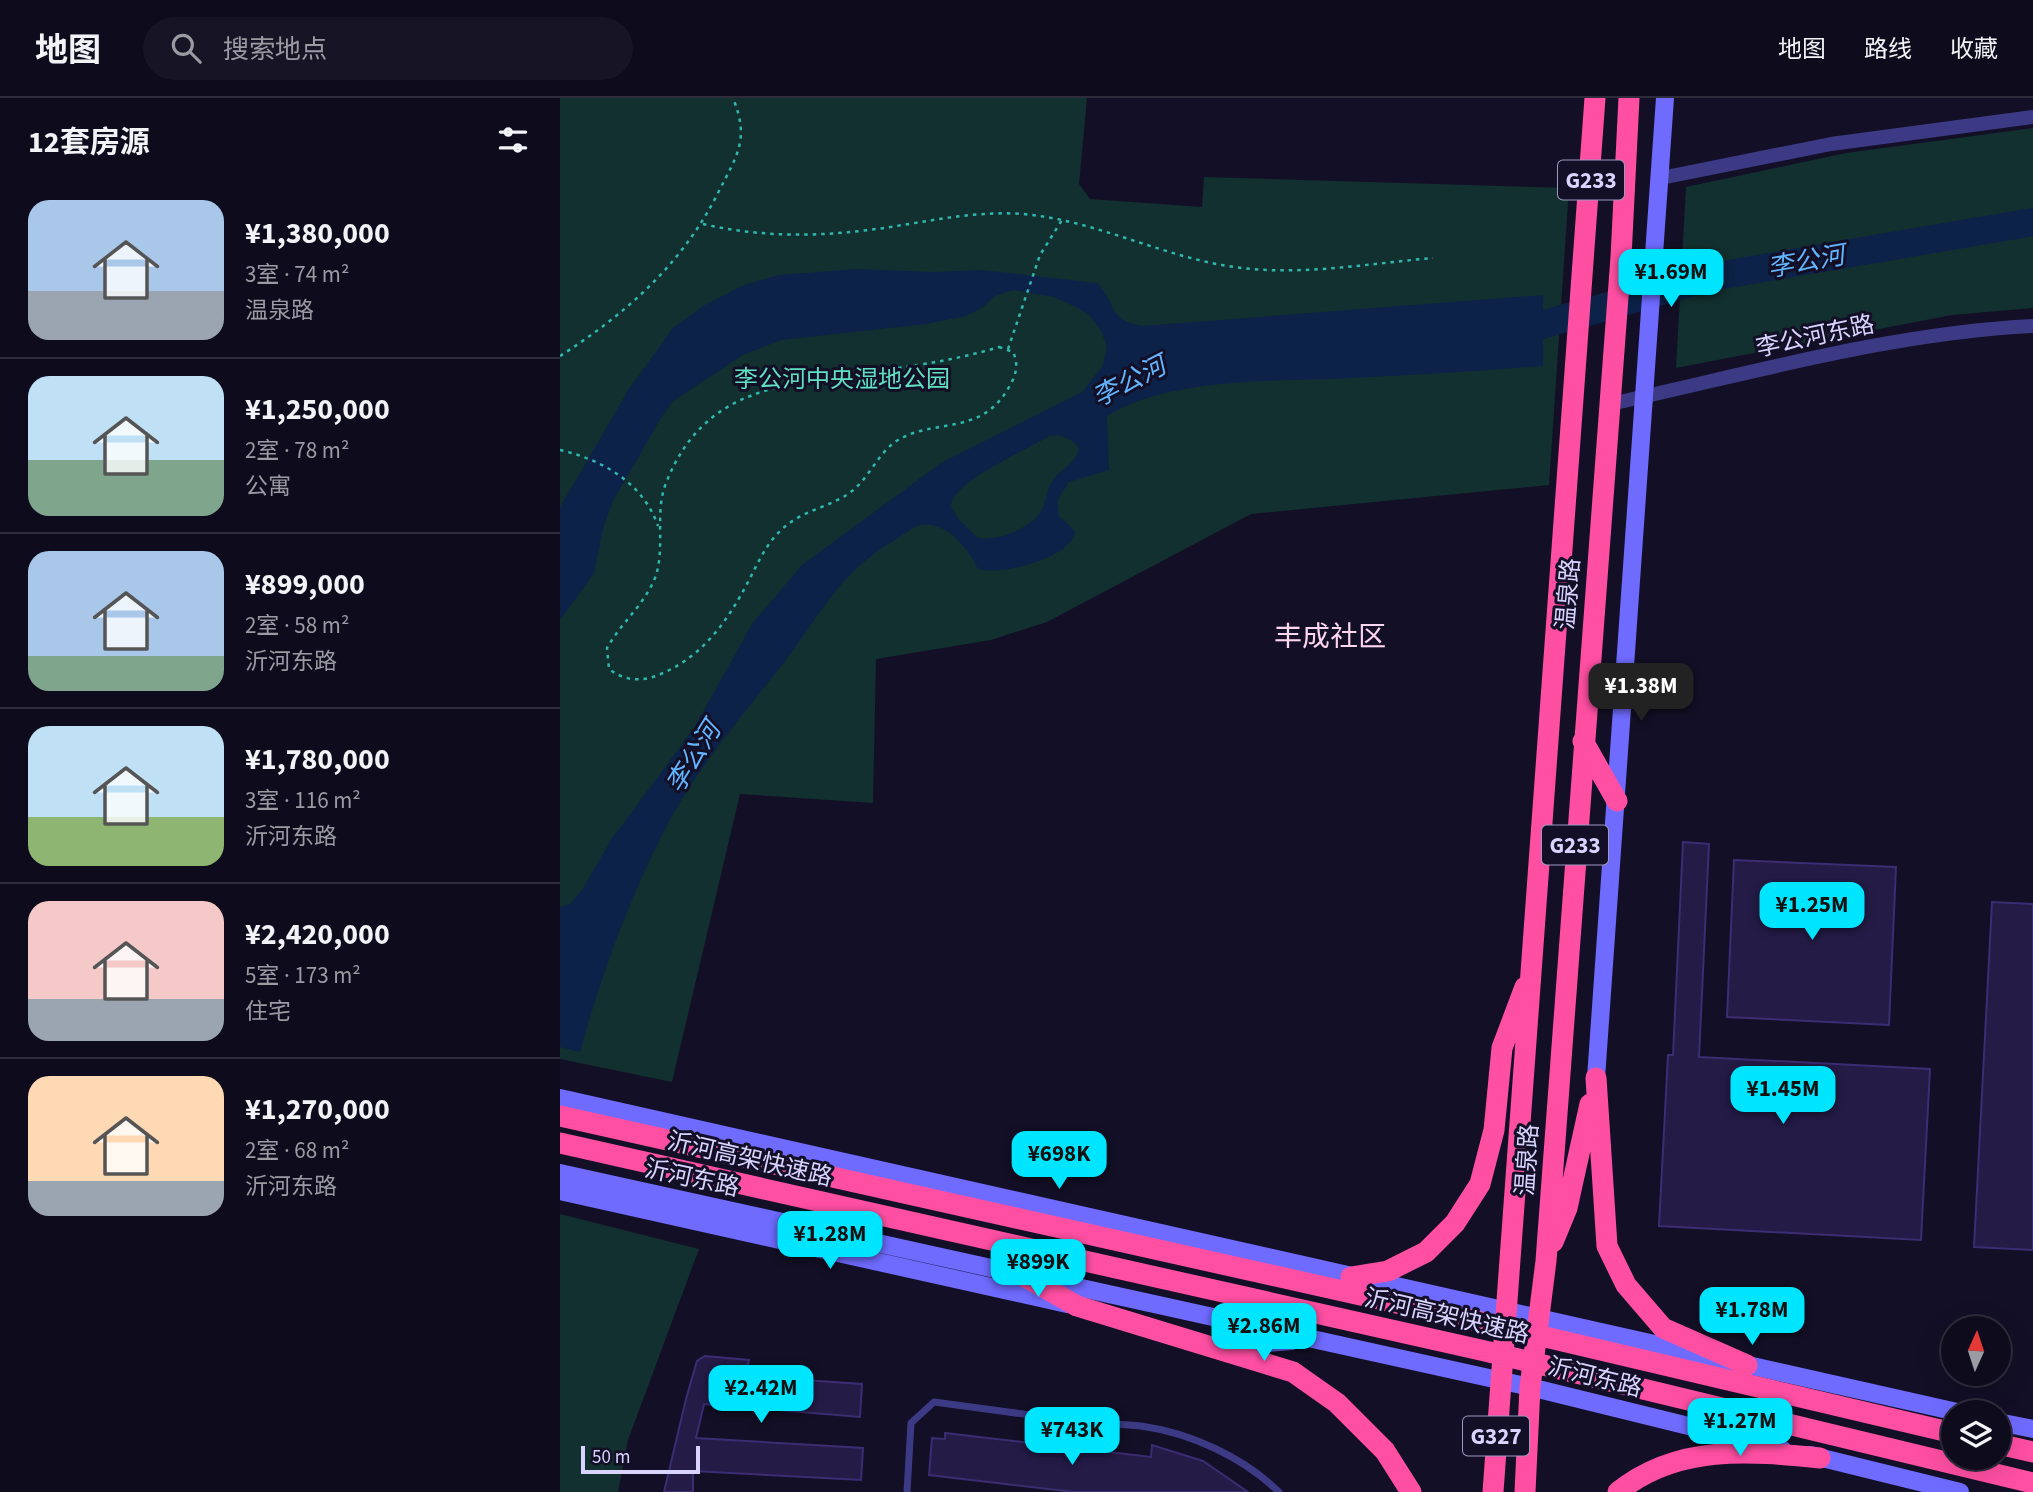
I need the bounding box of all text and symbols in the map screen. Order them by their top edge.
search box [143,17,633,80]
text: 地图 [35,27,101,74]
icon: search [167,29,205,67]
text: 搜索地点 [223,31,327,68]
text: 地图 [1778,32,1826,67]
text: 路线 [1864,32,1912,67]
text: 收藏 [1950,32,1998,67]
text: 12套房源 [28,121,150,164]
icon: filters [494,121,532,159]
road number: G233 [1558,160,1624,200]
text: ¥1,380,000 [245,212,390,255]
icon: home [84,228,168,312]
water label: 李公河 [1764,236,1853,286]
pin: ¥1.69M [1614,250,1728,309]
text: ¥1.69M [1634,255,1708,288]
text: 3室 · 74 m² [245,258,349,291]
text: 温泉路 [245,294,314,327]
street label: 李公河东路 [1753,307,1877,366]
water label: 李公河 [1086,345,1177,416]
park label: 李公河中央湿地公园 [734,362,950,397]
text: ¥1,250,000 [245,388,390,431]
icon: home [84,404,168,488]
text: 2室 · 78 m² [245,434,349,467]
text: 公寓 [245,470,291,503]
street label: 温泉路 [1548,557,1589,631]
text: ¥899,000 [245,563,365,606]
icon: home [84,579,168,663]
text: 2室 · 58 m² [245,609,349,642]
district label: 丰成社区 [1274,617,1386,657]
text: 沂河东路 [245,645,337,678]
pin: ¥1.38M [1584,664,1698,723]
text: ¥1.38M [1604,669,1678,702]
water label: 李公河 [657,710,732,800]
text: ¥1,780,000 [245,738,390,781]
icon: home [84,754,168,838]
text: 3室 · 116 m² [245,784,361,817]
text: 沂河东路 [245,820,337,853]
road number: G233 [1542,825,1608,864]
pin: ¥1.25M [1755,882,1869,942]
text: ¥1.25M [1775,888,1849,921]
text: ¥2,420,000 [245,913,390,956]
icon: home [84,929,168,1013]
text: 5室 · 173 m² [245,959,361,992]
text: 住宅 [245,995,291,1028]
pin: ¥1.45M [1726,1066,1840,1126]
text: ¥1.45M [1746,1072,1820,1105]
text: ¥1,270,000 [245,1088,390,1131]
icon: home [84,1104,168,1188]
street label: 温泉路 [1508,1123,1547,1197]
street label: 沂河高架快速路 [664,1124,836,1195]
pin: ¥698K [1010,1132,1108,1191]
text: 2室 · 68 m² [245,1134,349,1167]
text: ¥698K [1028,1137,1090,1170]
street label: 沂河东路 [641,1151,742,1206]
text: 沂河东路 [245,1170,337,1203]
pin: ¥1.28M [773,1212,887,1271]
text: ¥1.28M [793,1217,867,1250]
pin: ¥899K [989,1240,1087,1299]
text: ¥899K [1007,1245,1069,1278]
street label: 沂河高架快速路 [1361,1281,1533,1352]
pin: ¥1.78M [1695,1288,1809,1347]
text: ¥1.78M [1715,1293,1789,1326]
pin: ¥2.86M [1207,1304,1321,1363]
text: ¥2.86M [1227,1309,1301,1342]
north arrow [1941,1316,2011,1386]
map controls [1941,1316,2011,1470]
street label: 沂河东路 [1544,1349,1646,1406]
pin: ¥2.42M [704,1366,818,1425]
text: ¥2.42M [724,1371,798,1404]
pin: ¥1.27M [1683,1398,1797,1458]
button: layers [1941,1400,2011,1470]
text: ¥1.27M [1703,1404,1777,1437]
pin: ¥743K [1023,1408,1121,1467]
text: ¥743K [1041,1413,1103,1446]
road number: G327 [1463,1416,1529,1456]
scale bar [581,1443,700,1475]
text: 50 m [592,1444,630,1471]

